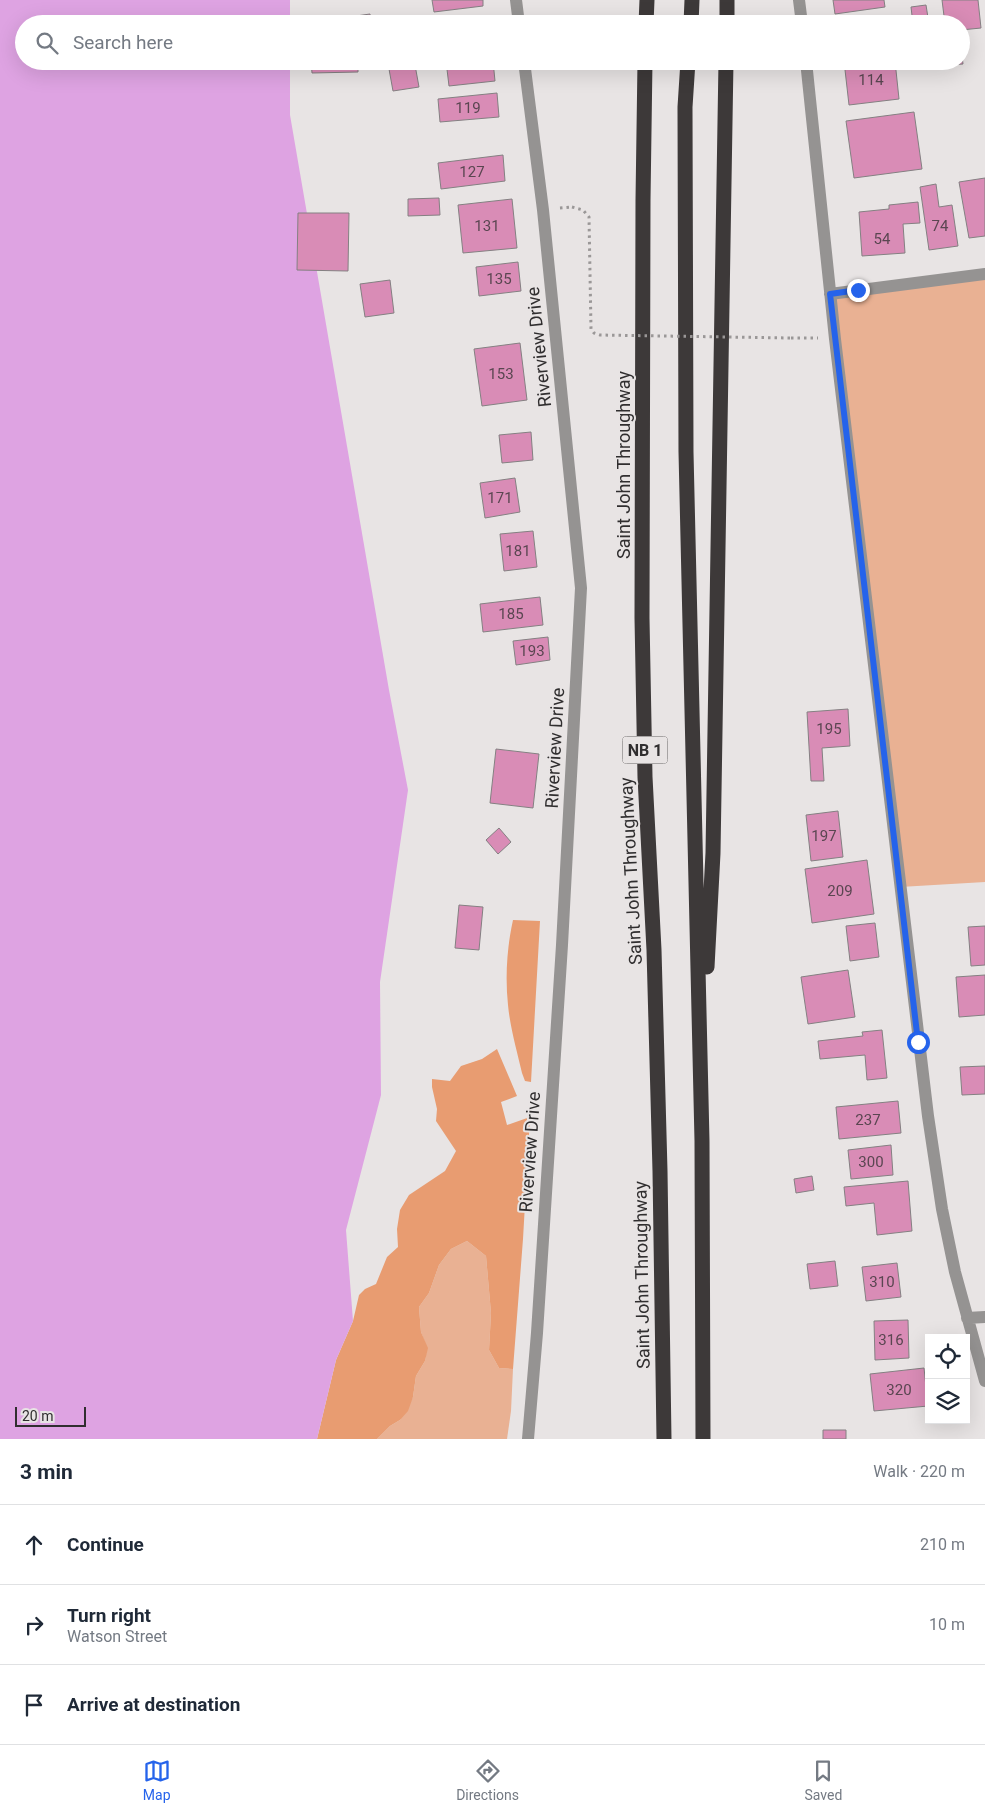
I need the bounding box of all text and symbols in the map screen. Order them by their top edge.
search box [15,15,970,70]
icon: search [33,29,61,57]
text: Search here [73,31,173,54]
house number: 114 [858,71,884,89]
house number: 119 [455,99,481,117]
house number: 127 [459,163,485,181]
house number: 131 [474,217,500,235]
house number: 74 [932,217,949,235]
house number: 54 [874,230,891,248]
house number: 135 [486,270,512,288]
route end [847,279,870,302]
street label: Riverview Drive [522,286,555,408]
house number: 153 [488,365,514,383]
street label: Saint John Throughway [613,371,634,559]
house number: 171 [487,489,513,507]
house number: 181 [505,542,531,560]
house number: 185 [498,605,524,623]
house number: 193 [519,642,545,660]
street label: Riverview Drive [541,687,568,809]
house number: 195 [816,720,842,738]
road number: NB 1 [622,736,668,764]
street label: Saint John Throughway [615,776,646,965]
house number: 197 [811,827,837,845]
house number: 209 [827,882,853,900]
route start [907,1031,930,1054]
street label: Riverview Drive [515,1091,544,1213]
house number: 237 [855,1111,881,1129]
house number: 300 [858,1153,884,1171]
street label: Saint John Throughway [629,1180,654,1369]
house number: 310 [869,1273,895,1291]
house number: 316 [878,1331,904,1349]
map controls [925,1334,970,1424]
button: locate [925,1334,970,1379]
button: layers [925,1379,970,1424]
house number: 320 [886,1381,912,1399]
scale bar [15,1404,86,1427]
text: 20 m [22,1408,54,1424]
text: 3 min [20,1460,73,1484]
text: Walk · 220 m [873,1462,965,1481]
icon: ahead [20,1531,48,1559]
text: Continue [67,1533,144,1556]
text: 210 m [920,1535,965,1554]
text: Turn right [67,1604,151,1627]
icon: right [20,1611,48,1639]
text: 10 m [929,1615,965,1634]
text: Watson Street [67,1627,167,1646]
icon: arrive [20,1691,48,1719]
text: Arrive at destination [67,1693,240,1716]
tab: Map [143,1757,171,1803]
tab: Directions [456,1757,519,1803]
tab: Saved [804,1757,842,1803]

